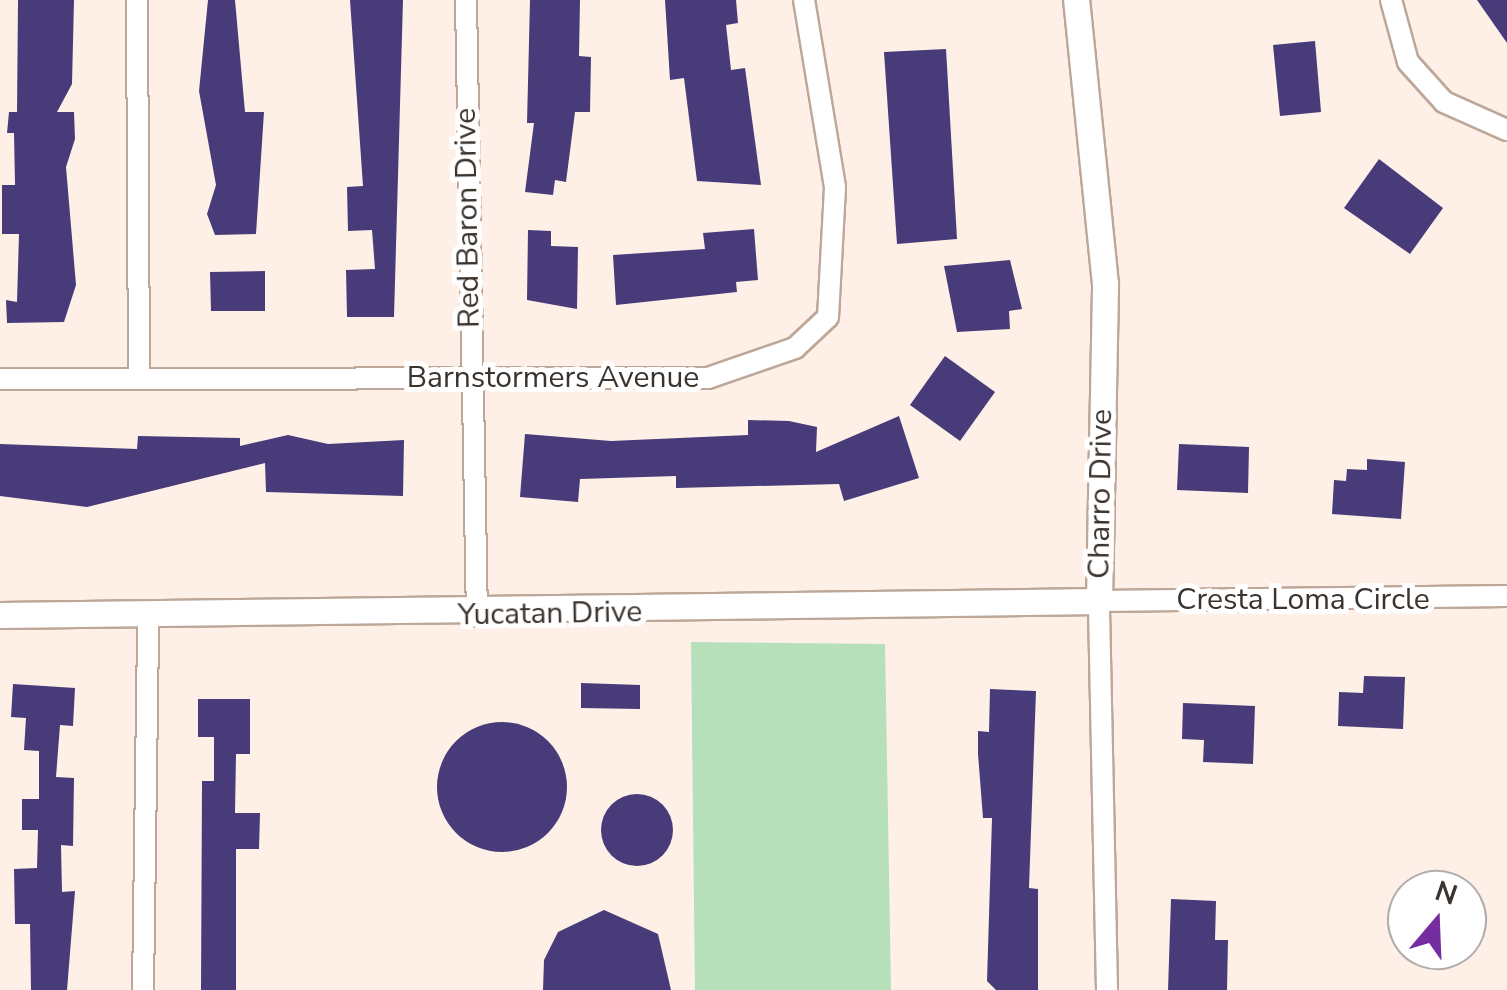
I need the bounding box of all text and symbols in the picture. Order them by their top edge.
street label: Red Baron Drive [448,108,488,328]
street label: Barnstormers Avenue [407,360,699,396]
street label: Charro Drive [1082,409,1120,579]
street label: Cresta Loma Circle [1176,582,1430,618]
street label: Yucatan Drive [457,594,643,634]
north arrow [1387,870,1487,970]
text: N [1430,872,1462,915]

